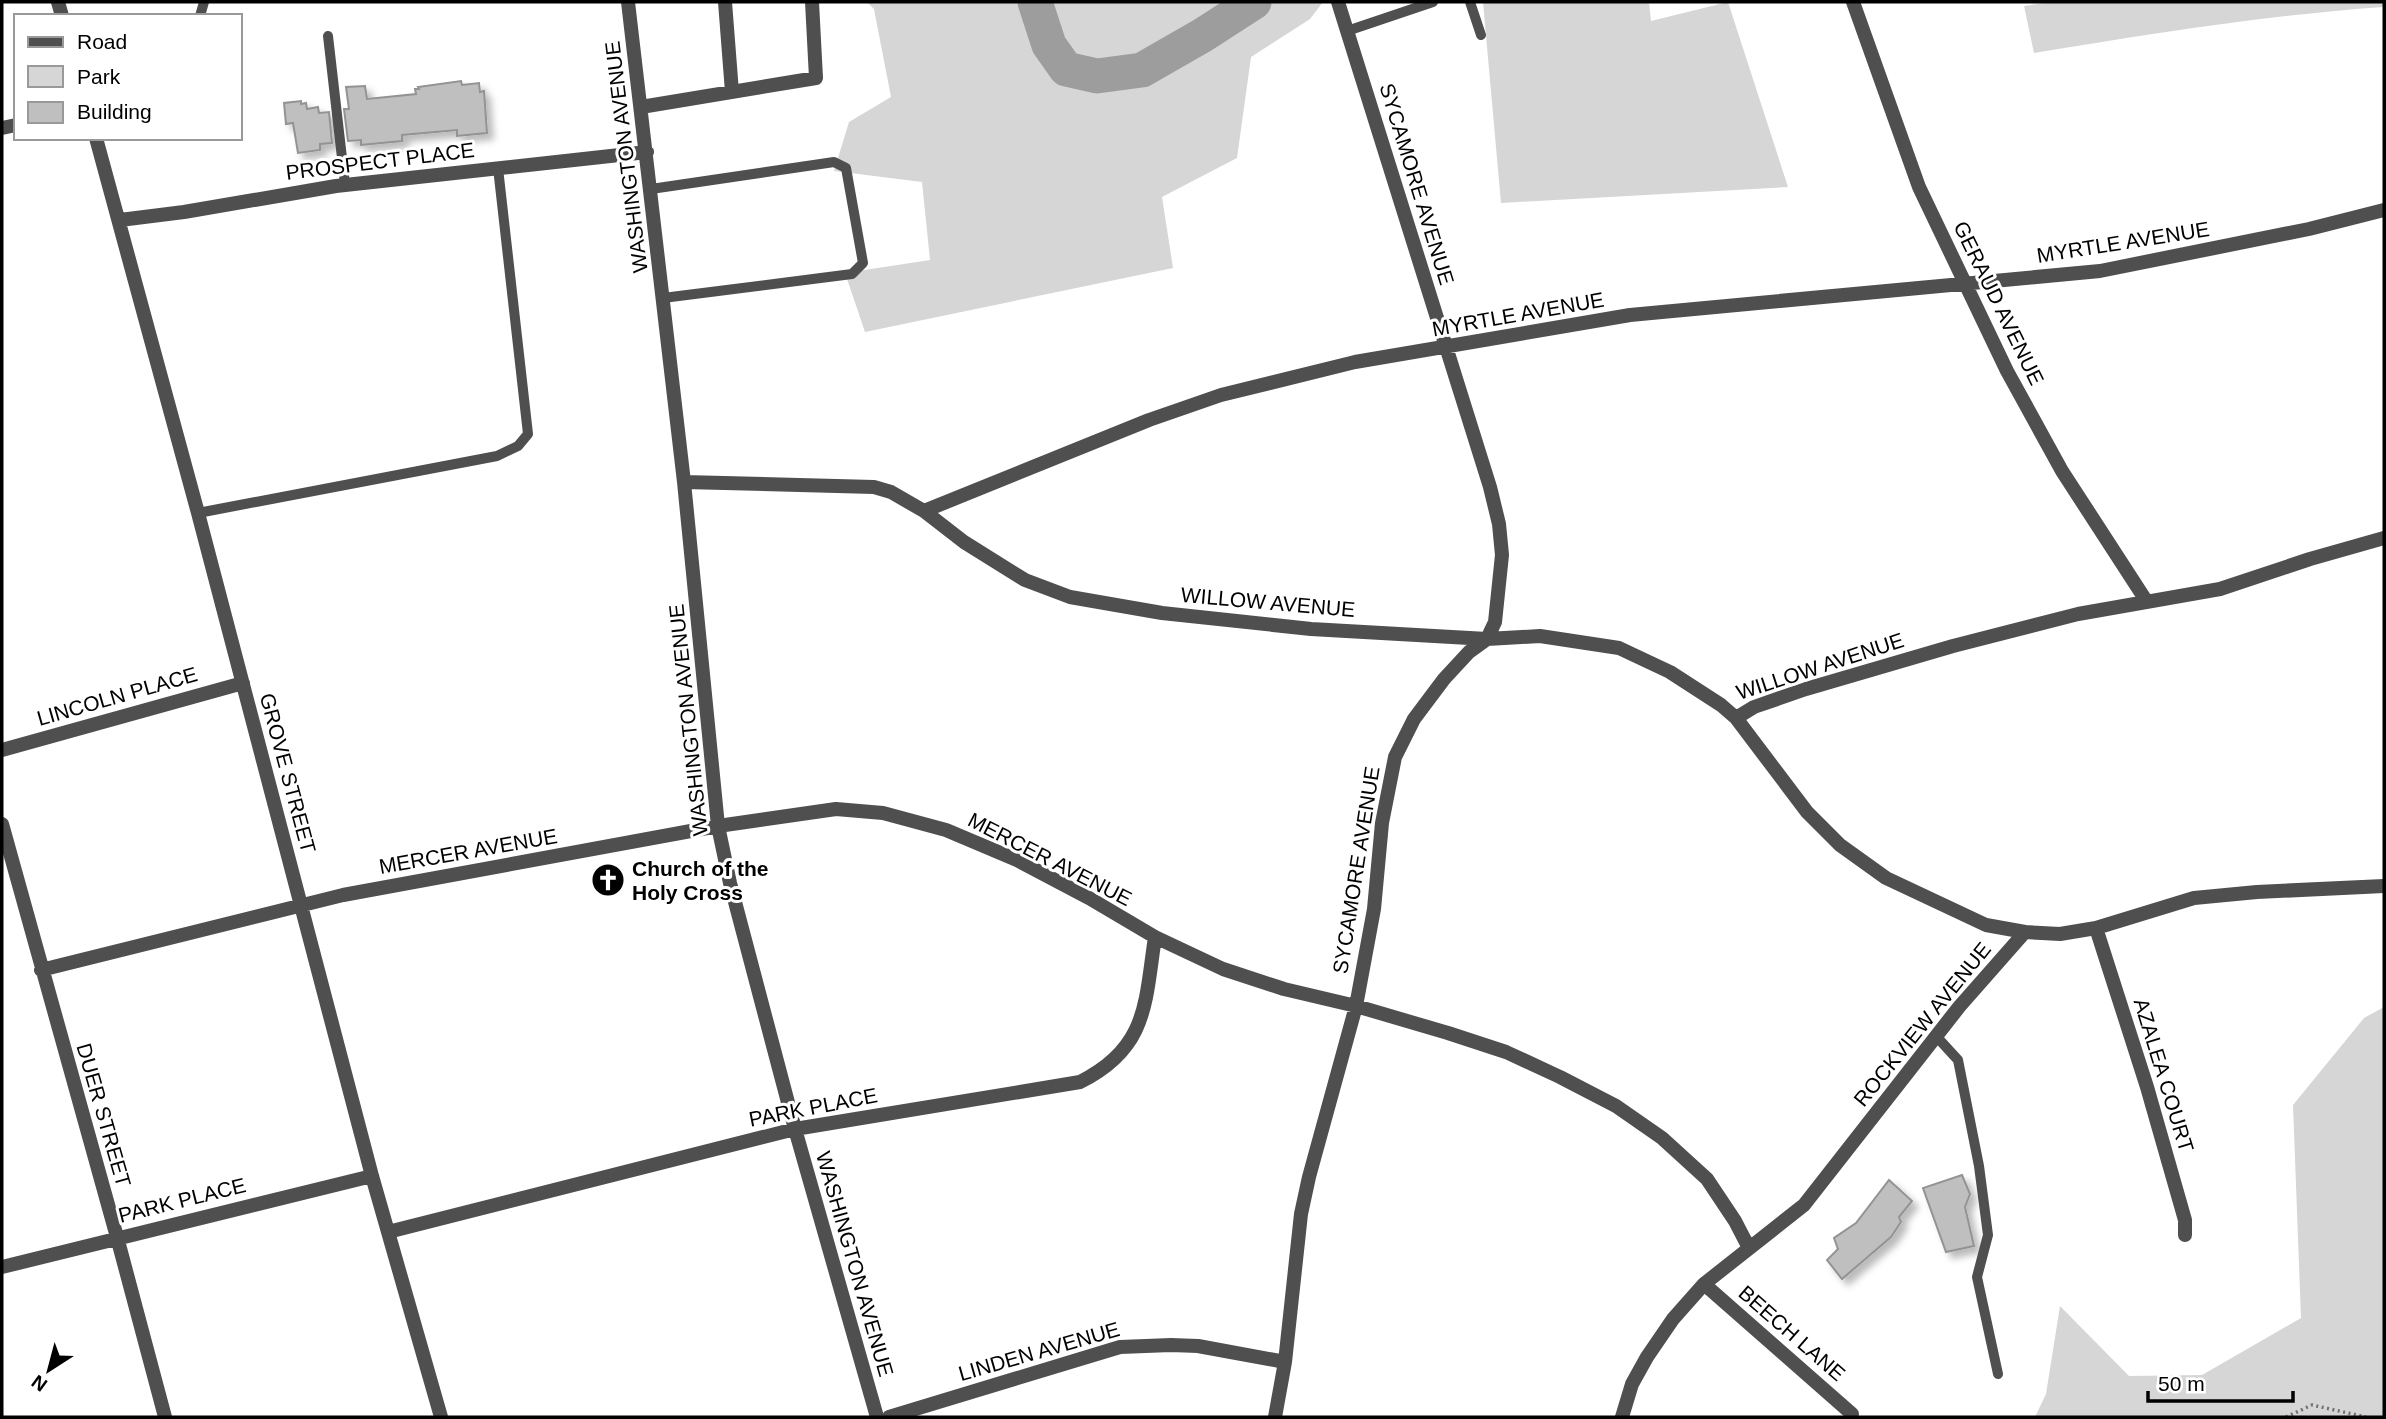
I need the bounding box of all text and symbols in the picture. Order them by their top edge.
legend [14,14,242,140]
text: Road [77,30,127,53]
street label: WASHINGTON AVENUE [600,40,652,274]
text: Park [77,65,121,88]
street label: SYCAMORE AVENUE [1375,80,1459,288]
text: Building [77,100,152,123]
street label: PROSPECT PLACE [284,138,476,184]
street label: GERAUD AVENUE [1949,217,2049,389]
street label: MYRTLE AVENUE [2035,217,2211,267]
street label: MYRTLE AVENUE [1430,288,1606,340]
street label: WILLOW AVENUE [1180,583,1356,621]
street label: WASHINGTON AVENUE [664,603,712,837]
street label: WILLOW AVENUE [1733,628,1907,704]
street label: LINCOLN PLACE [34,662,200,730]
street label: GROVE STREET [256,691,320,856]
street label: SYCAMORE AVENUE [1328,765,1384,975]
street label: MERCER AVENUE [964,808,1136,910]
street label: MERCER AVENUE [377,824,559,878]
place label: Church of the Holy Cross [632,857,769,904]
church icon: Church of the Holy Cross [589,861,627,899]
street label: ROCKVIEW AVENUE [1849,938,1995,1110]
street label: AZALEA COURT [2130,995,2198,1155]
street label: DUER STREET [73,1041,136,1190]
street label: PARK PLACE [747,1083,879,1131]
street label: WASHINGTON AVENUE [812,1149,898,1379]
street label: PARK PLACE [116,1173,248,1227]
street label: BEECH LANE [1734,1281,1850,1385]
street label: LINDEN AVENUE [956,1317,1122,1385]
north arrow [14,1335,84,1405]
scale bar [2148,1360,2293,1404]
text: N [28,1371,51,1396]
text: 50 m [2158,1372,2205,1395]

